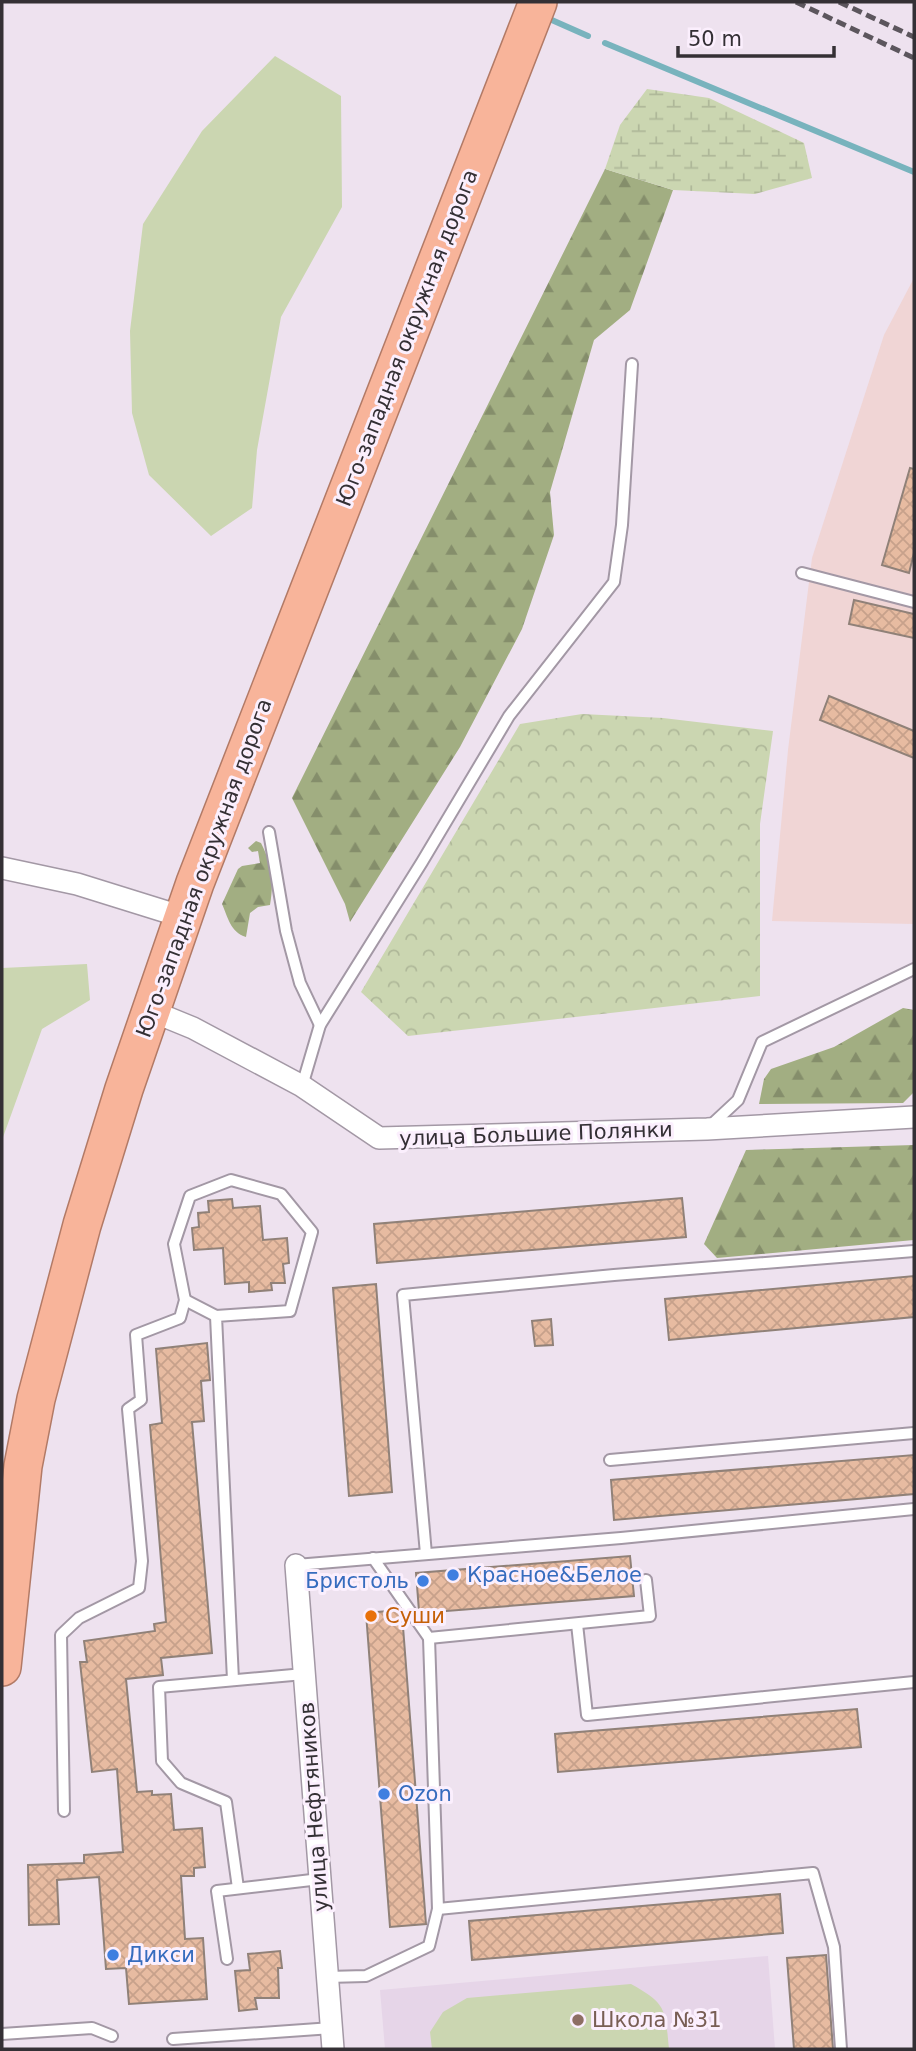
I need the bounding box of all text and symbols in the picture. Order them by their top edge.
scale bar [678,14,834,58]
text: 50 m [688,27,742,51]
street label: Юго-западная окружная дорога [332,166,482,510]
street label: Юго-западная окружная дорога [131,695,277,1041]
street label: улица Большие Полянки [399,1117,673,1151]
place label: Красное&Белое [467,1563,642,1587]
marker: Красное&Белое [445,1567,461,1583]
place label: Бристоль [305,1569,409,1593]
marker: Бристоль [415,1573,431,1589]
place label: Суши [385,1604,445,1628]
marker: Суши [363,1608,379,1624]
street label: улица Нефтяников [295,1701,333,1913]
place label: Ozon [398,1782,452,1806]
marker: Ozon [376,1786,392,1802]
place label: Дикси [127,1943,195,1967]
marker: Дикси [105,1947,121,1963]
place label: Школа №31 [592,2008,722,2032]
marker: Школа №31 [570,2012,586,2028]

